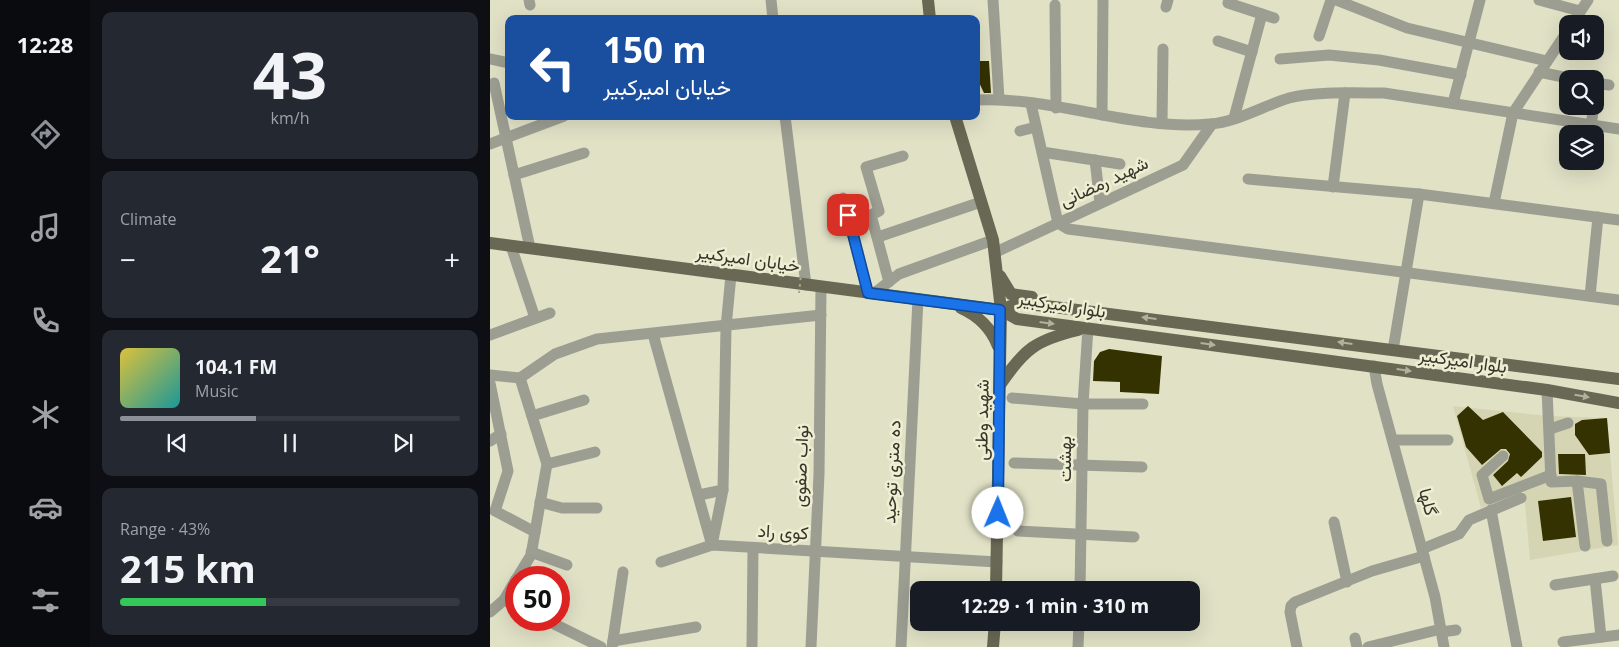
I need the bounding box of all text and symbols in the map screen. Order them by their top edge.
map controls [1559,15,1604,170]
button: sound [1559,15,1604,60]
text: 150 m [603,26,707,73]
text: 12:28 [17,29,73,59]
text: 43 [253,30,327,118]
icon: left [520,35,585,100]
button: search [1559,70,1604,115]
text: خیابان امیرکبیر [603,71,731,101]
text: km/h [271,107,309,129]
icon: directions [28,117,63,152]
button: layers [1559,125,1604,170]
street label: شهید رمضانی [1055,150,1152,212]
pin [827,194,869,236]
icon: arrive [834,201,862,229]
text: Climate [120,208,177,230]
icon: music [28,210,63,245]
text: 21° [260,232,320,284]
street label: خیابان امیرکبیر [694,239,802,277]
text: − [120,240,136,278]
text: + [444,240,460,278]
street label: بلوار امیرکبیر [1016,285,1108,323]
icon: phone [28,303,63,338]
one-way arrow [1141,314,1157,322]
one-way arrow [1039,319,1055,327]
one-way arrow [1337,339,1353,347]
one-way arrow [1200,340,1216,348]
street label: بلوار امیرکبیر [1417,342,1509,378]
text: 104.1 FM [195,354,277,380]
one-way arrow [1396,367,1412,375]
street label: شهید وطنی [968,379,994,461]
text: Music [195,380,239,402]
one-way arrow [1574,393,1590,401]
icon: climate [28,397,63,432]
street label: ده متری توحید [876,420,906,524]
street label: نواب صفوی [787,424,813,508]
icon: previous [163,429,191,457]
icon: pause [276,429,304,457]
icon: next [389,429,417,457]
street label: بهشت [1052,436,1076,482]
street label: گلها [1414,485,1444,518]
position arrow [971,486,1023,538]
icon: car [28,490,63,525]
text: Range · 43% [120,518,210,540]
street label: کوی راد [757,518,809,544]
text: 215 km [120,542,256,594]
speed limit sign: 50 [505,566,570,631]
icon: filters [28,583,63,618]
text: 12:29 · 1 min · 310 m [961,593,1149,619]

